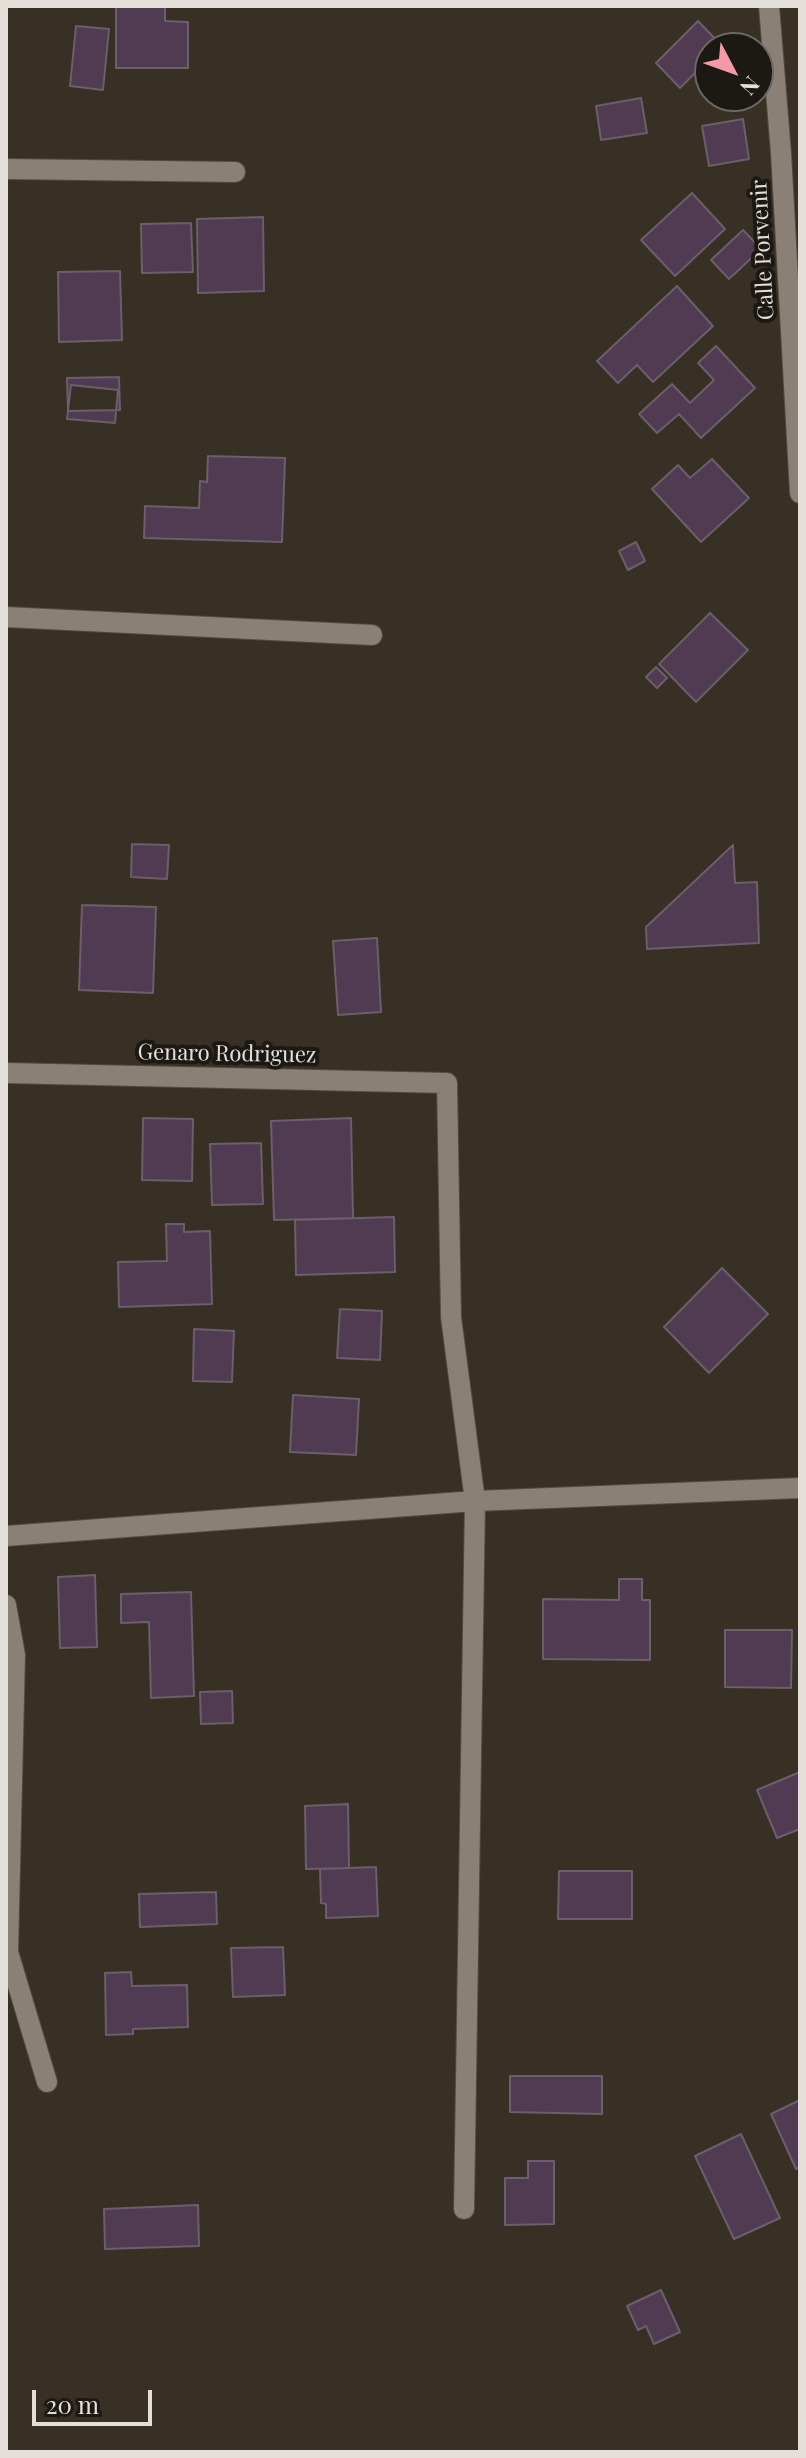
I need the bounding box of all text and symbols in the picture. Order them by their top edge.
north arrow [694,32,774,112]
text: N [734,71,767,102]
street label: Calle Porvenir [746,179,780,321]
street label: Genaro Rodriguez [137,1039,317,1069]
scale bar [36,2374,156,2424]
text: 20 m [46,2388,99,2420]

